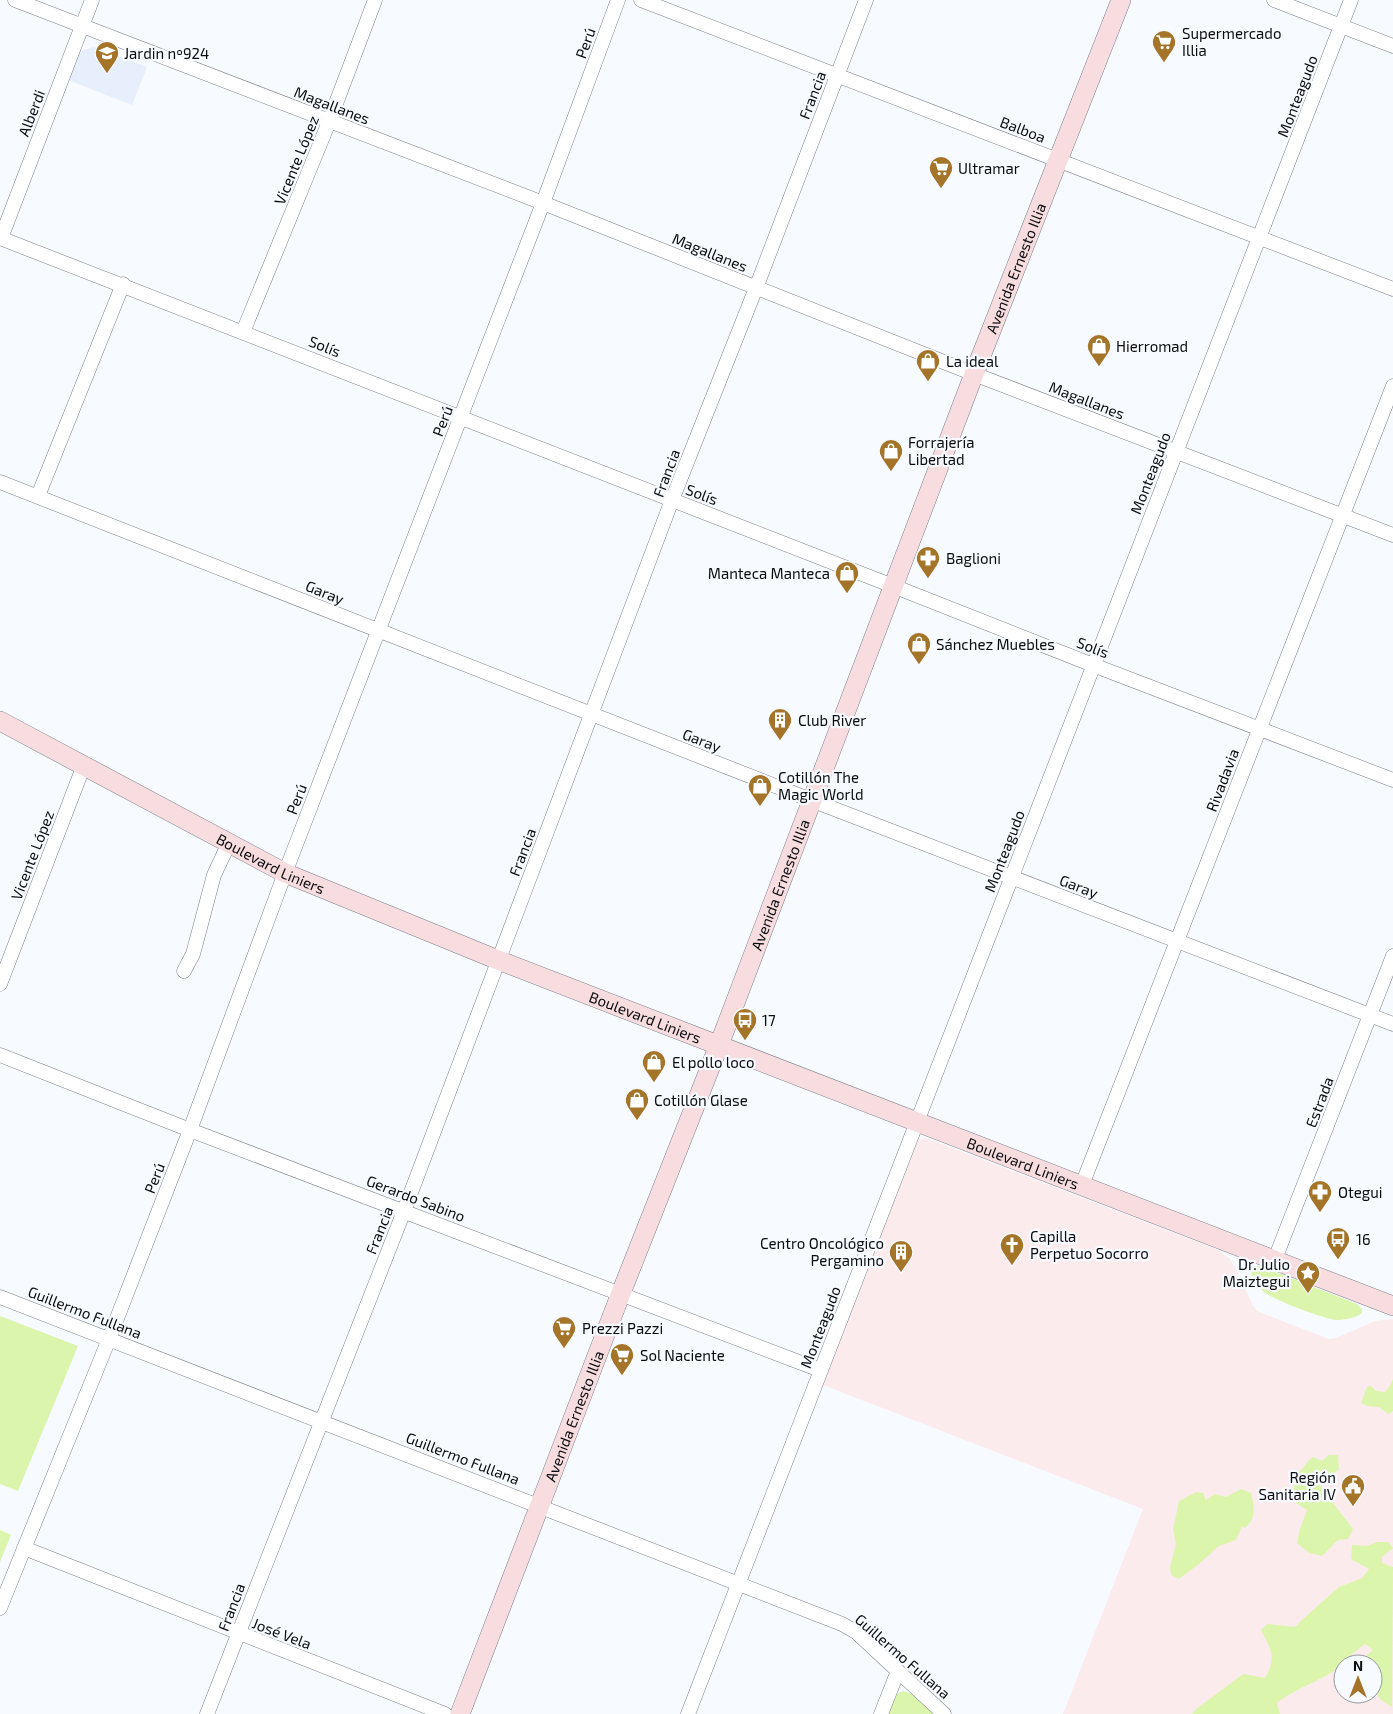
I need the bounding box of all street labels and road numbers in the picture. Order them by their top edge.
street label: Perú [571,25,599,61]
street label: Monteagudo [1273,52,1321,140]
street label: Francia [795,68,829,122]
street label: Magallanes [292,82,372,128]
street label: Alberdi [14,87,48,139]
street label: Balboa [998,112,1048,146]
street label: Vicente López [270,113,322,207]
street label: Avenida Ernesto Illia [982,200,1049,336]
street label: Magallanes [670,229,750,275]
street label: Solís [306,332,344,360]
street label: Magallanes [1047,377,1127,423]
street label: Perú [428,403,456,439]
street label: Monteagudo [1126,429,1174,517]
street label: Francia [649,446,683,500]
street label: Solís [683,480,721,508]
street label: Garay [303,576,347,608]
street label: Solís [1074,633,1112,661]
street label: Garay [680,724,724,756]
street label: Rivadavia [1202,746,1242,814]
street label: Perú [282,781,310,817]
street label: Monteagudo [980,807,1028,895]
street label: Vicente López [7,808,57,902]
street label: Avenida Ernesto Illia [747,816,813,953]
street label: Francia [505,825,539,879]
street label: Boulevard Liniers [213,829,328,897]
street label: Garay [1057,870,1101,902]
street label: Boulevard Liniers [587,987,704,1047]
street label: Estrada [1301,1074,1337,1130]
street label: Boulevard Liniers [965,1133,1082,1193]
street label: Perú [140,1160,168,1196]
street label: Gerardo Sabino [364,1171,468,1225]
street label: Francia [361,1203,397,1257]
street label: Guillermo Fullana [26,1282,144,1342]
street label: Monteagudo [796,1283,844,1371]
street label: Avenida Ernesto Illia [541,1348,607,1484]
street label: Guillermo Fullana [404,1428,522,1488]
street label: Francia [214,1580,248,1634]
street label: Guillermo Fullana [852,1610,954,1702]
street label: José Vela [250,1614,314,1652]

